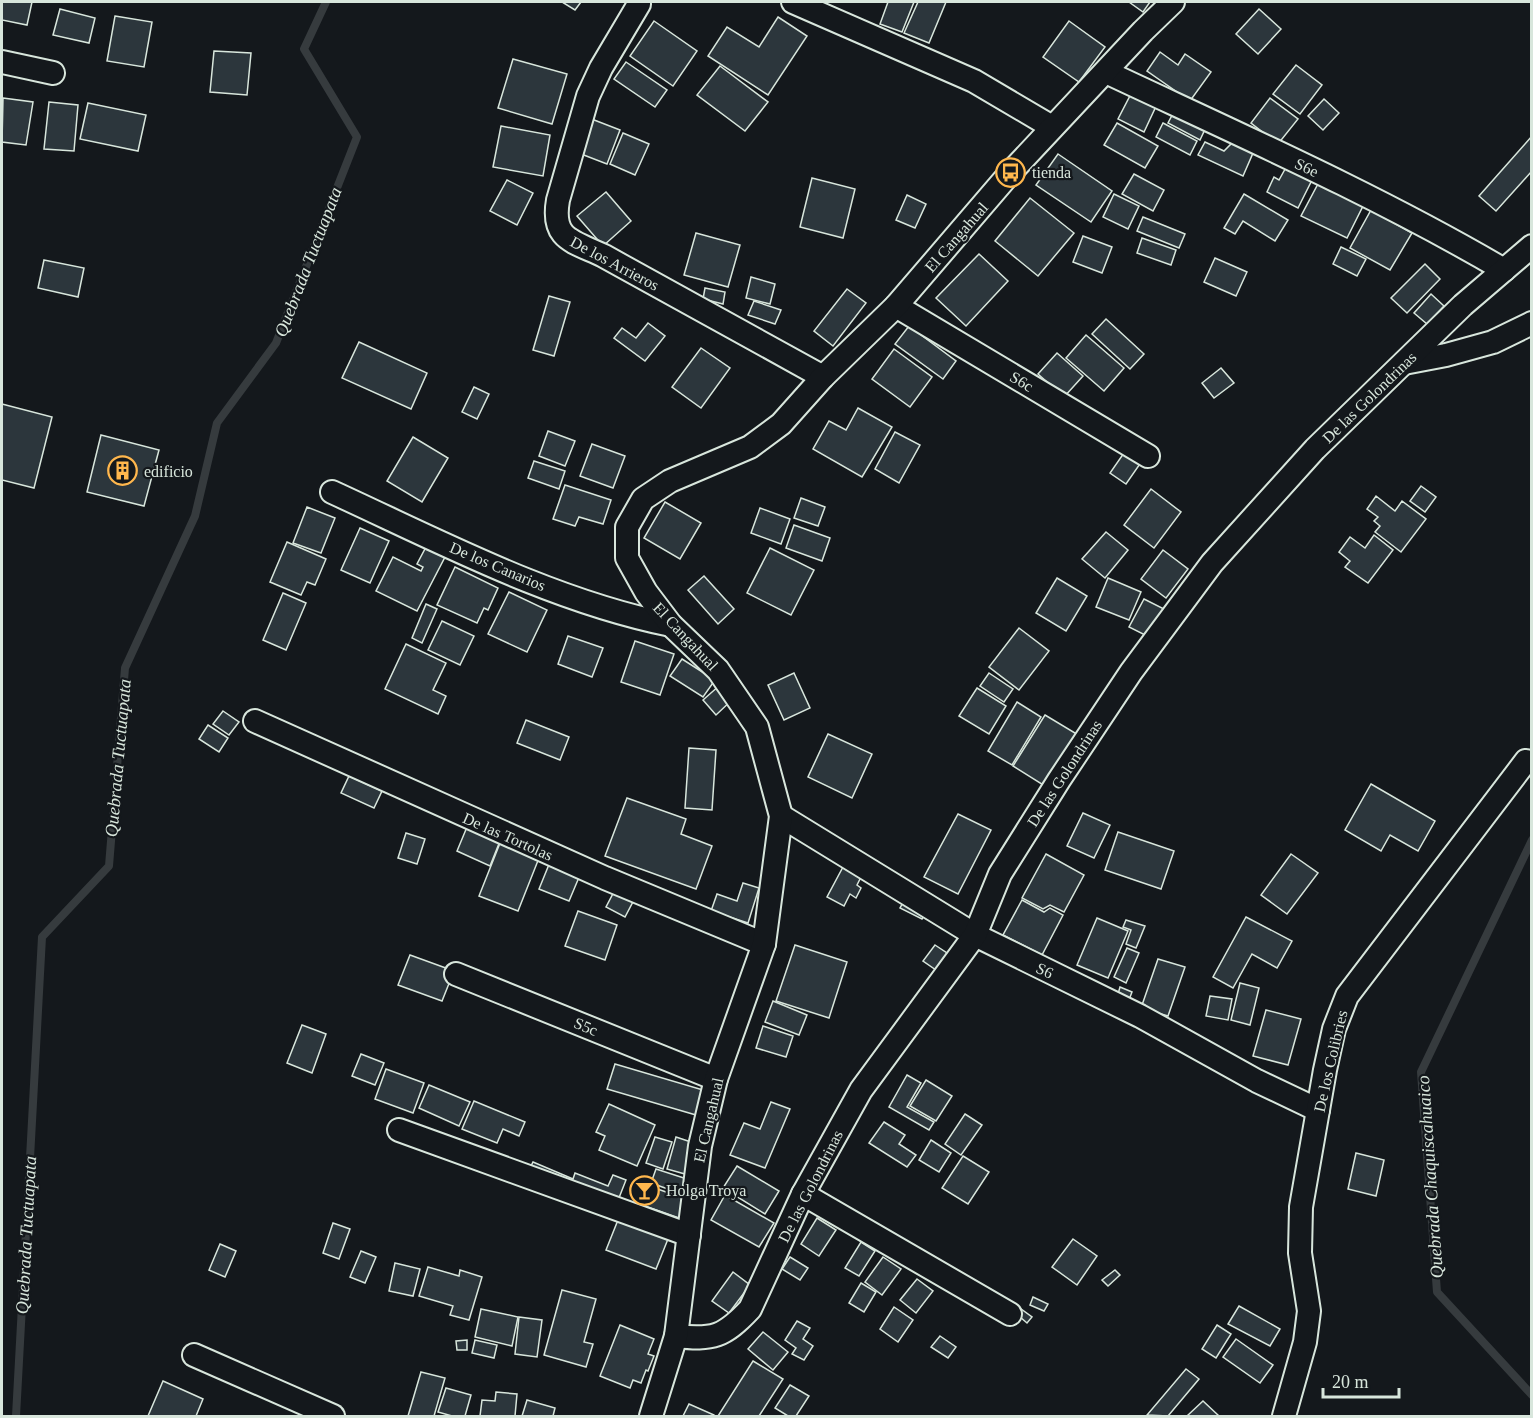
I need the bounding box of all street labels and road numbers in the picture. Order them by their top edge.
street label: S6e [1292,155,1321,180]
street label: El Cangahual [922,199,992,276]
street label: De los Arrieros [568,233,662,294]
street label: De las Golondrinas [1319,348,1420,446]
street label: S6c [1007,368,1036,395]
street label: De los Canarios [447,539,548,594]
street label: El Cangahual [649,599,722,675]
street label: De las Golondrinas [1024,717,1105,830]
street label: De las Tortolas [460,809,555,864]
street label: S6 [1033,959,1056,982]
street label: De los Colibries [1311,1009,1350,1114]
street label: S5c [572,1014,600,1039]
street label: El Cangahual [690,1075,728,1164]
street label: De las Golondrinas [775,1127,846,1245]

